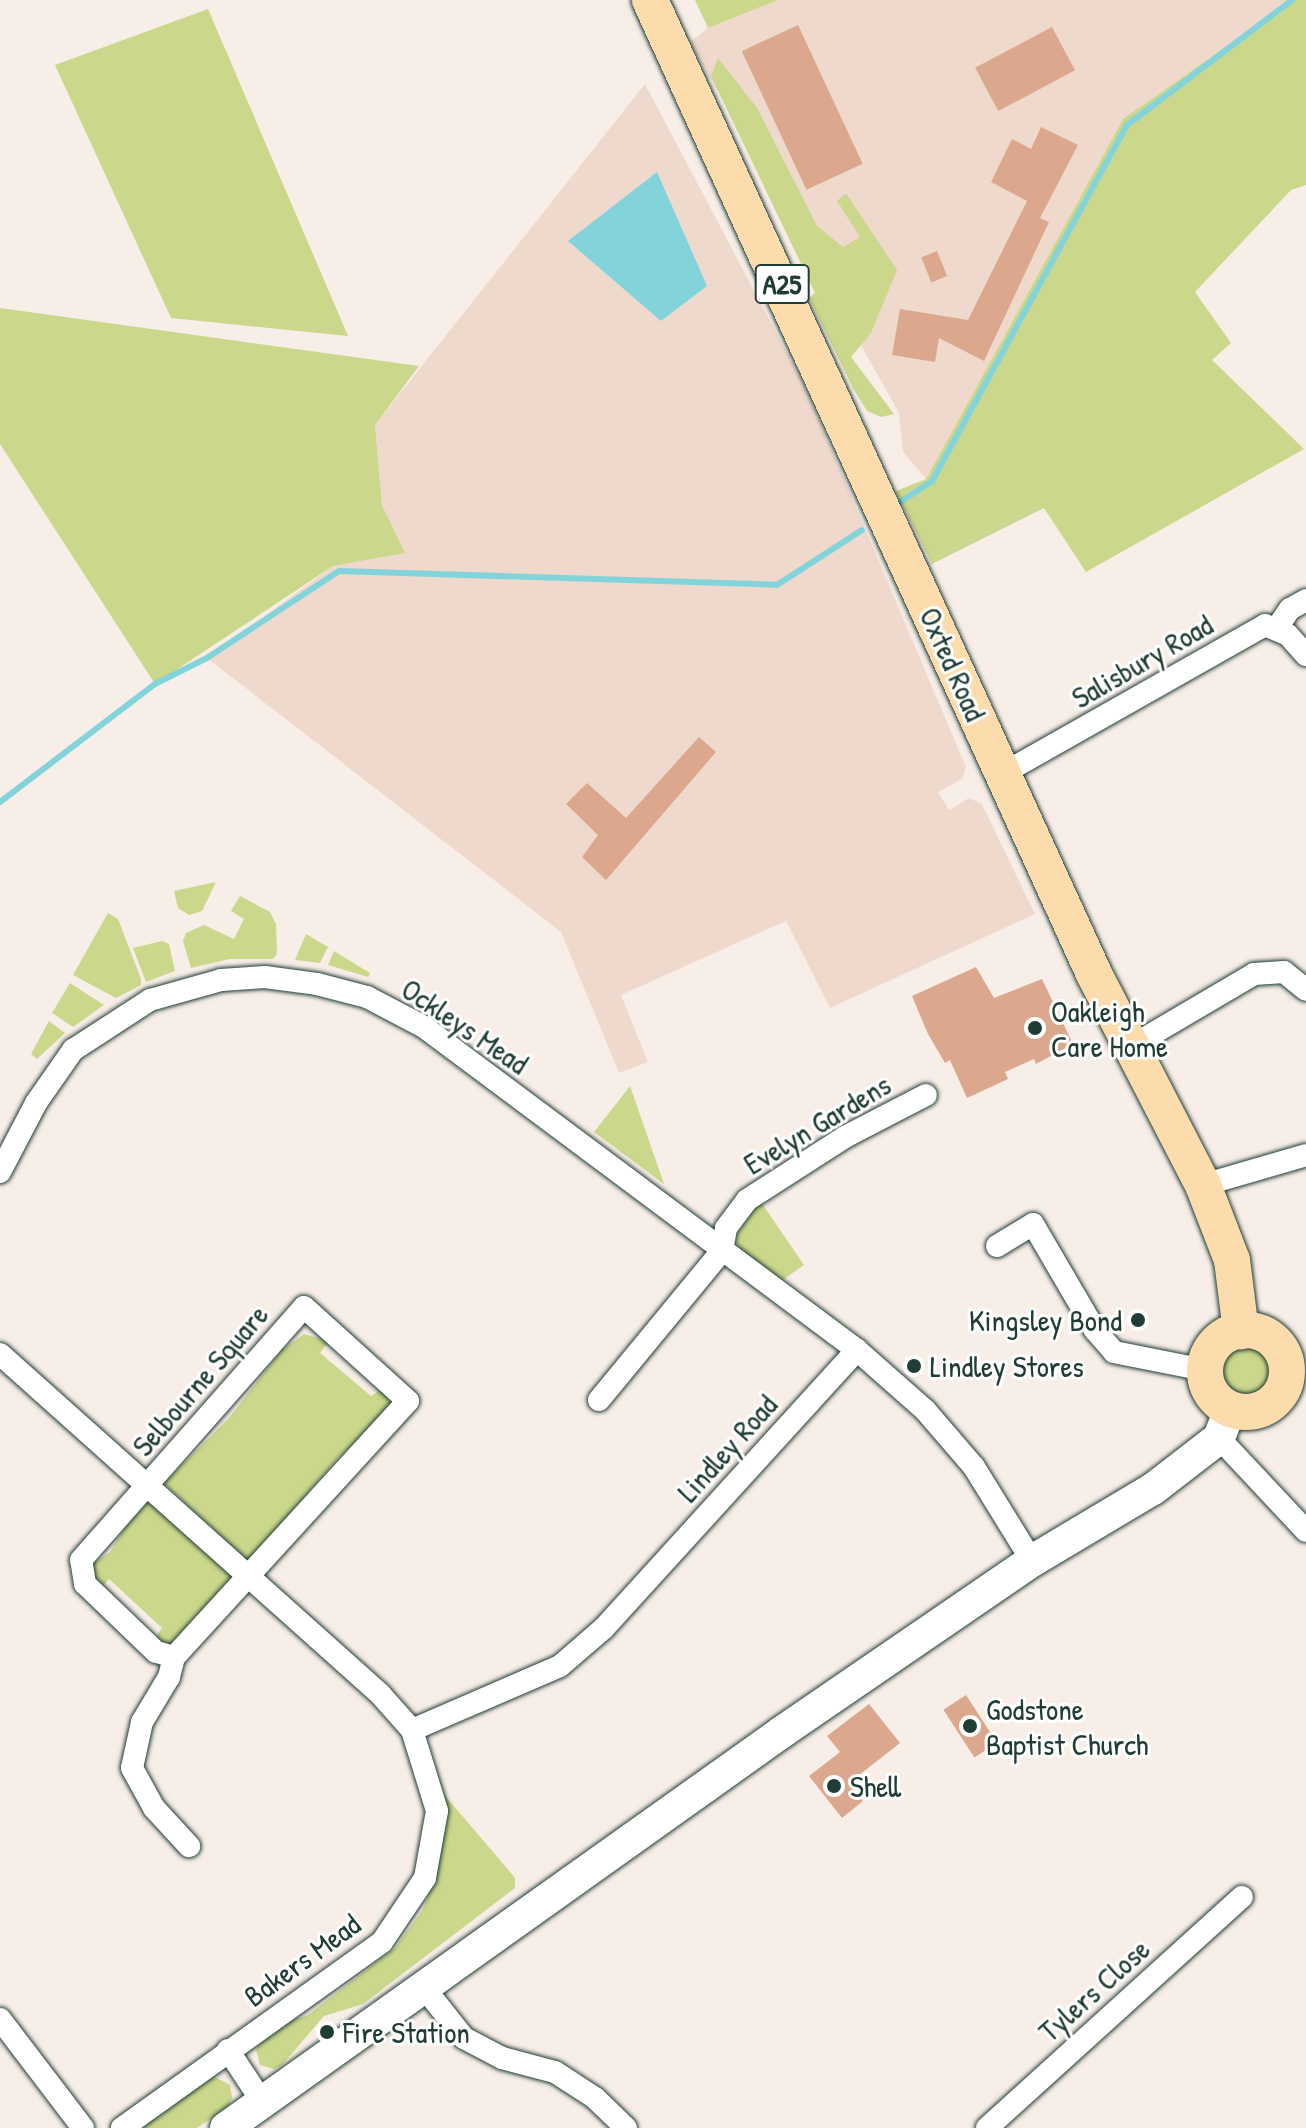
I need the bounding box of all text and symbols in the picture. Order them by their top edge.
road number: A25 [754,260,810,308]
street label: Oxted Road [912,602,994,726]
street label: Salisbury Road [1065,606,1219,716]
street label: Ockleys Mead [395,971,535,1081]
place label: Oakleigh Care Home [1051,993,1168,1064]
marker: Oakleigh Care Home [1026,1019,1044,1037]
street label: Evelyn Gardens [737,1066,897,1182]
street label: Selbourne Square [124,1297,276,1463]
place label: Kingsley Bond [969,1302,1122,1338]
marker: Kingsley Bond [1129,1311,1147,1329]
place label: Lindley Stores [930,1348,1084,1384]
marker: Lindley Stores [905,1357,923,1375]
street label: Lindley Road [670,1387,784,1509]
place label: Godstone Baptist Church [986,1691,1148,1762]
marker: Godstone Baptist Church [961,1717,979,1735]
place label: Shell [850,1768,901,1804]
marker: Shell [825,1777,843,1795]
street label: Bakers Mead [237,1906,367,2014]
street label: Tylers Close [1031,1931,1157,2049]
place label: Fire Station [343,2014,470,2050]
marker: Fire Station [318,2023,336,2041]

